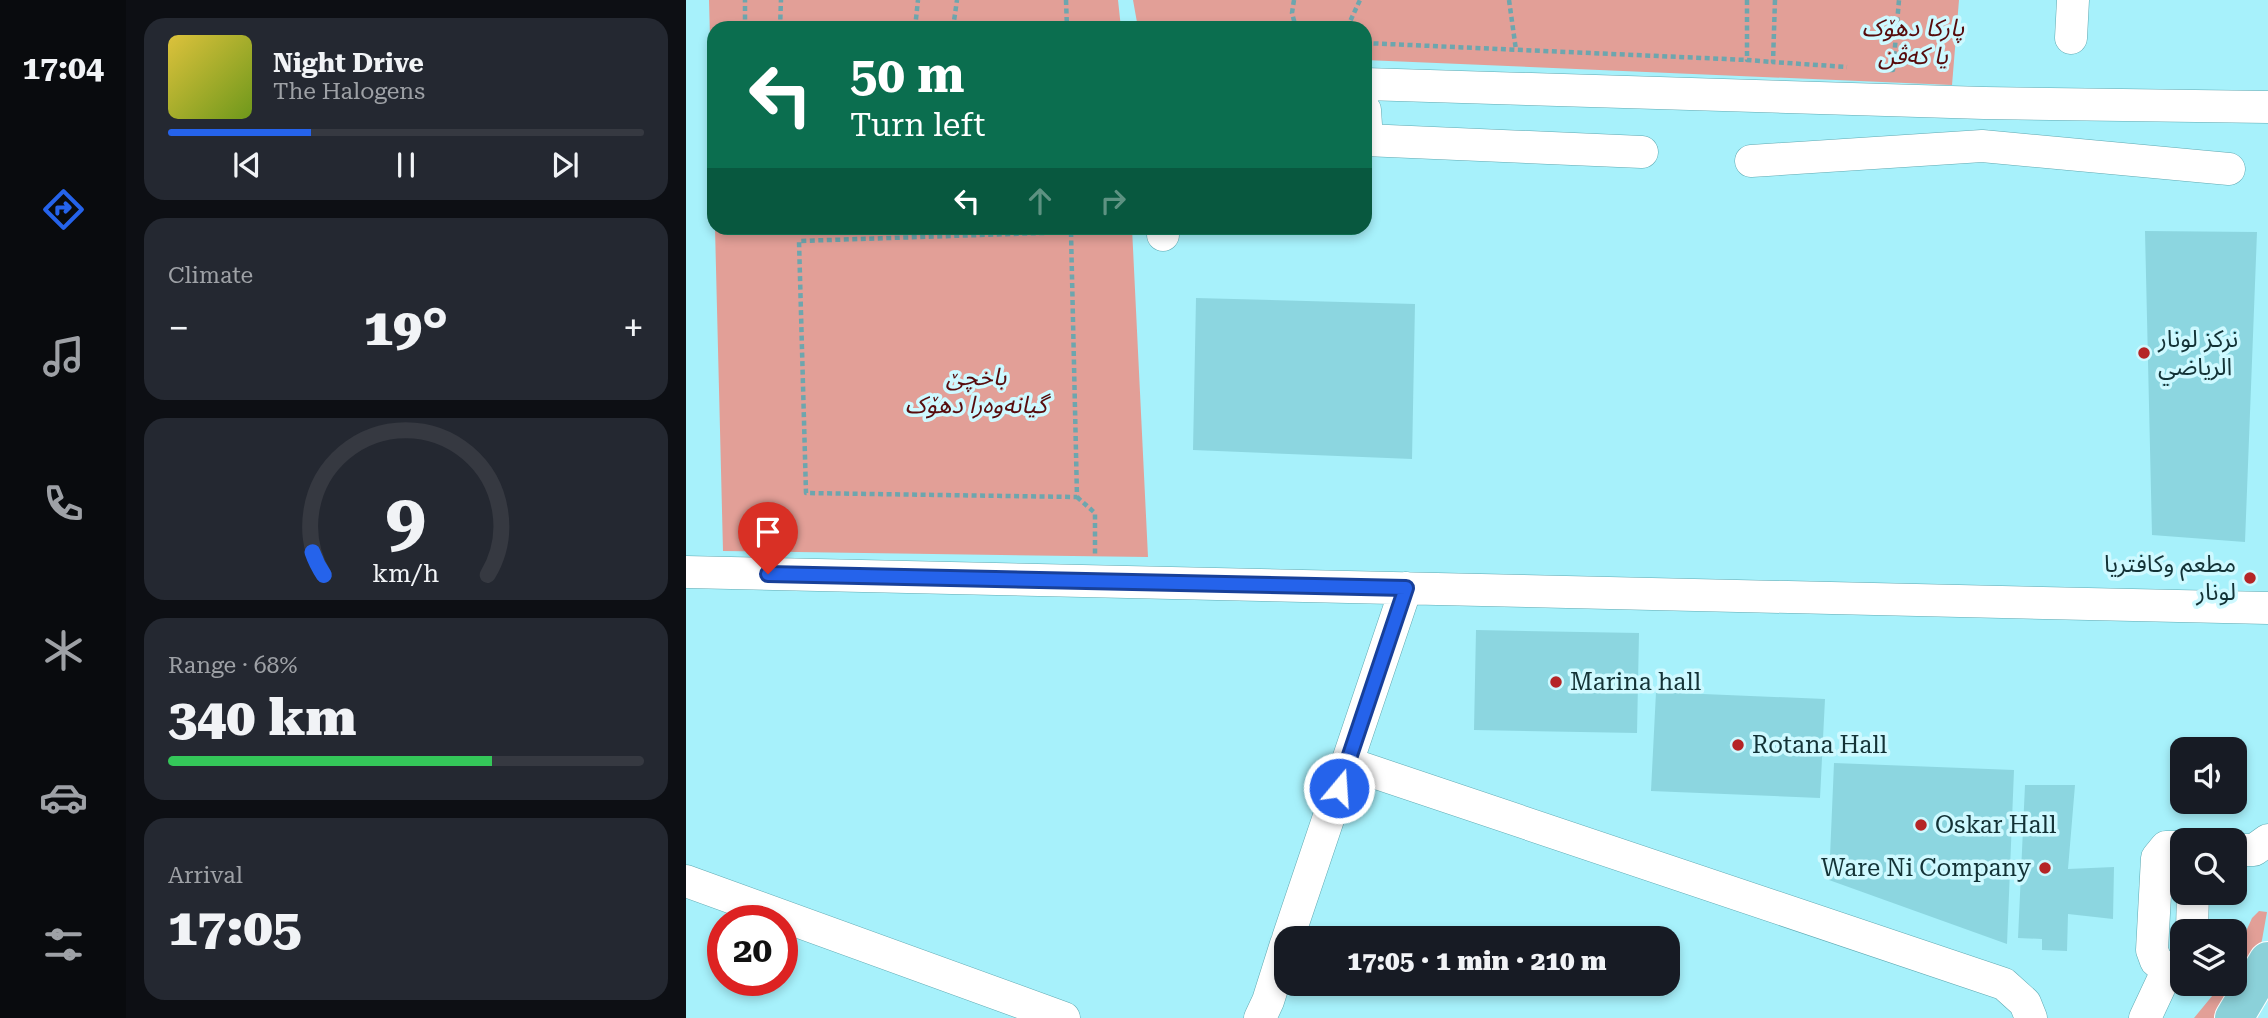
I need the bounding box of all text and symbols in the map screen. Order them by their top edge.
park label: پاركا دهۆک يا كەڤن [1862,14,1965,70]
text: 50 m [850,47,965,104]
text: Night Drive [273,48,424,78]
text: 17:04 [22,49,104,87]
icon: left [735,49,826,140]
text: The Halogens [273,78,425,105]
text: Turn left [850,106,985,144]
icon: previous [228,146,266,184]
icon: pause [387,146,425,184]
icon: next [546,146,584,184]
icon: left [948,182,986,220]
icon: ahead [1021,182,1059,220]
icon: right [1094,182,1132,220]
icon: directions [39,185,88,234]
text: Climate [168,262,253,289]
text: 19° [364,297,448,358]
text: − [168,306,189,350]
text: + [623,306,644,350]
place label: نركز لونار الرياضي [2157,325,2238,386]
icon: music [39,332,88,381]
marker: نركز لونار الرياضي [2136,345,2152,361]
park label: باخچێ گیانه‌وه‌را دهۆک [905,363,1051,419]
text: 9 [386,478,426,563]
icon: phone [39,479,88,528]
pin [738,502,798,574]
icon: arrive [749,513,787,551]
place label: مطعم وكافتريا لونار [2104,550,2236,606]
text: km/h [373,559,439,588]
marker: مطعم وكافتريا لونار [2242,570,2258,586]
icon: climate [39,626,88,675]
text: Range · 68% [168,652,297,679]
place label: Marina hall [1570,668,1701,696]
marker: Marina hall [1548,674,1564,690]
text: 340 km [168,687,356,748]
place label: Rotana Hall [1752,731,1887,759]
marker: Rotana Hall [1730,737,1746,753]
map controls [2170,737,2247,996]
button: sound [2170,737,2247,814]
position arrow [1302,751,1376,825]
icon: car [39,773,88,822]
place label: Oskar Hall [1935,811,2056,839]
marker: Oskar Hall [1913,817,1929,833]
button: search [2170,828,2247,905]
place label: Ware Ni Company [1821,854,2032,882]
marker: Ware Ni Company [2037,860,2053,876]
text: Arrival [168,862,243,889]
text: 17:05 [168,897,302,958]
speed limit sign: 20 [707,905,798,996]
button: layers [2170,919,2247,996]
icon: filters [39,920,88,969]
text: 17:05 · 1 min · 210 m [1347,946,1607,976]

